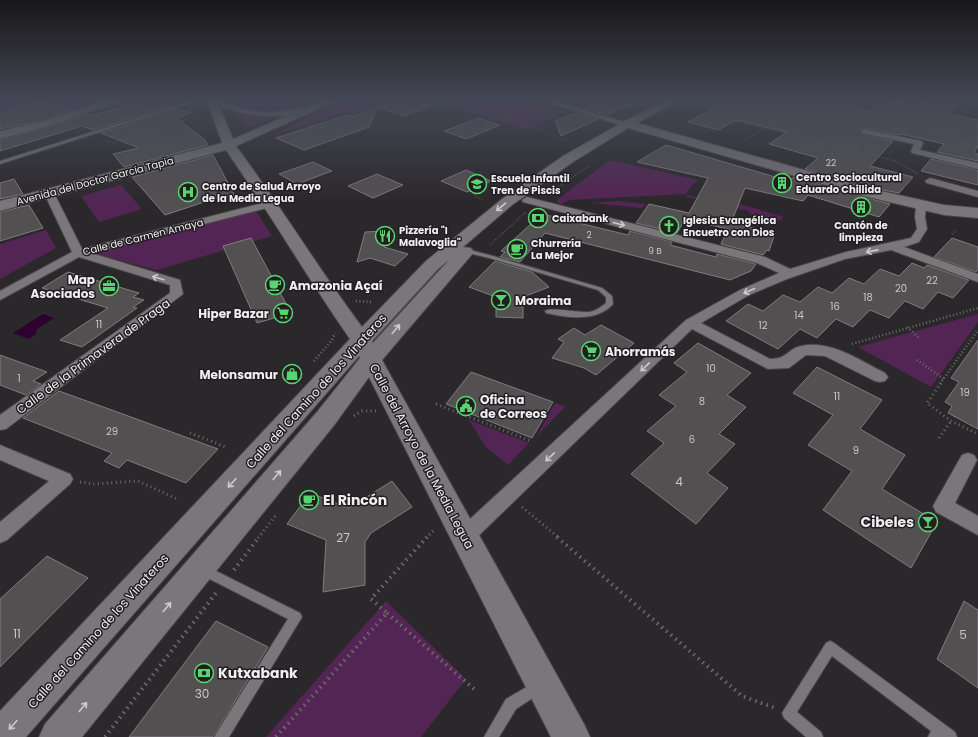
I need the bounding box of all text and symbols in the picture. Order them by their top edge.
street label: Avenida del Doctor García Tapia [15,153,175,209]
house number: 22 [826,157,836,169]
place label: Centro Sociocultural Eduardo Chillida [796,170,902,197]
place label: Escuela Infantil Tren de Piscis [491,171,570,198]
building icon: Centro Sociocultural Eduardo Chillida [771,172,793,194]
school or university icon: Escuela Infantil Tren de Piscis [466,173,488,195]
place label: Centro de Salud Arroyo de la Media Legua [202,179,322,206]
hospital icon: Centro de Salud Arroyo de la Media Legua [177,181,199,203]
building icon: Cantón de limpieza [850,196,872,218]
one-way arrow [496,203,506,212]
bank icon: Caixabank [527,207,549,229]
place label: Caixabank [552,211,609,226]
place label: Iglesia Evangélica Encuetro con Dios [683,213,776,240]
street label: Calle de Carmen Amaya [81,215,205,259]
church icon: Iglesia Evangélica Encuetro con Dios [658,215,680,237]
place label: Cantón de limpieza [834,218,888,245]
one-way arrow [612,221,625,228]
place label: Pizzería "I Malavoglia" [399,223,461,250]
restaurant icon: Pizzería "I Malavoglia" [374,225,396,247]
house number: 2 [586,229,592,241]
place label: Churrería La Mejor [531,236,581,263]
cafe icon: Churrería La Mejor [506,238,528,260]
house number: 9 B [648,245,662,257]
one-way arrow [866,247,879,255]
place label: Map Asociados [30,271,95,302]
house number: 22 [926,273,938,288]
one-way arrow [152,274,165,281]
cafe icon: Amazonia Açaí [264,274,286,296]
office icon: Map Asociados [98,275,120,297]
place label: Amazonia Açaí [289,277,383,294]
house number: 20 [895,281,907,296]
one-way arrow [743,288,755,295]
bar icon: Moraima [490,289,512,311]
house number: 18 [863,290,873,305]
place label: Moraima [515,292,571,309]
street label: Calle de la Primavera de Praga [13,294,173,418]
house number: 16 [830,299,840,314]
supermarket icon: Hiper Bazar [272,302,294,324]
place label: Hiper Bazar [198,305,269,322]
house number: 14 [794,308,804,323]
street label: Calle del Camino de los Vinateros [242,310,390,472]
house number: 11 [96,317,102,332]
house number: 12 [759,318,768,333]
one-way arrow [392,324,401,335]
supermarket icon: Ahorramás [580,340,602,362]
place label: Ahorramás [605,343,676,360]
street label: Calle del Arroyo de la Media Legua [366,360,478,552]
house number: 10 [706,361,716,376]
one-way arrow [640,362,650,372]
shop icon: Melonsamur [281,363,303,385]
place label: Melonsamur [200,366,278,383]
house number: 1 [17,371,21,386]
house number: 19 [960,385,970,400]
house number: 11 [834,389,840,404]
place label: Oficina de Correos [480,391,547,422]
house number: 8 [699,394,705,409]
public building icon: Oficina de Correos [455,395,477,417]
house number: 29 [106,424,118,439]
house number: 6 [689,432,695,447]
house number: 9 [853,443,859,458]
one-way arrow [545,452,556,461]
one-way arrow [273,470,282,481]
house number: 4 [675,473,683,490]
one-way arrow [228,478,237,488]
cafe icon: El Rincón [298,489,320,511]
place label: El Rincón [323,490,387,510]
bar icon: Cibeles [917,511,939,533]
place label: Cibeles [861,512,914,532]
house number: 27 [336,529,350,546]
street label: Calle del Camino de los Vinateros [24,550,172,712]
one-way arrow [162,602,171,613]
house number: 11 [13,625,21,642]
house number: 5 [959,626,967,643]
bank icon: Kutxabank [193,662,215,684]
place label: Kutxabank [218,663,298,683]
house number: 30 [195,685,209,702]
one-way arrow [79,702,88,712]
one-way arrow [8,720,17,730]

